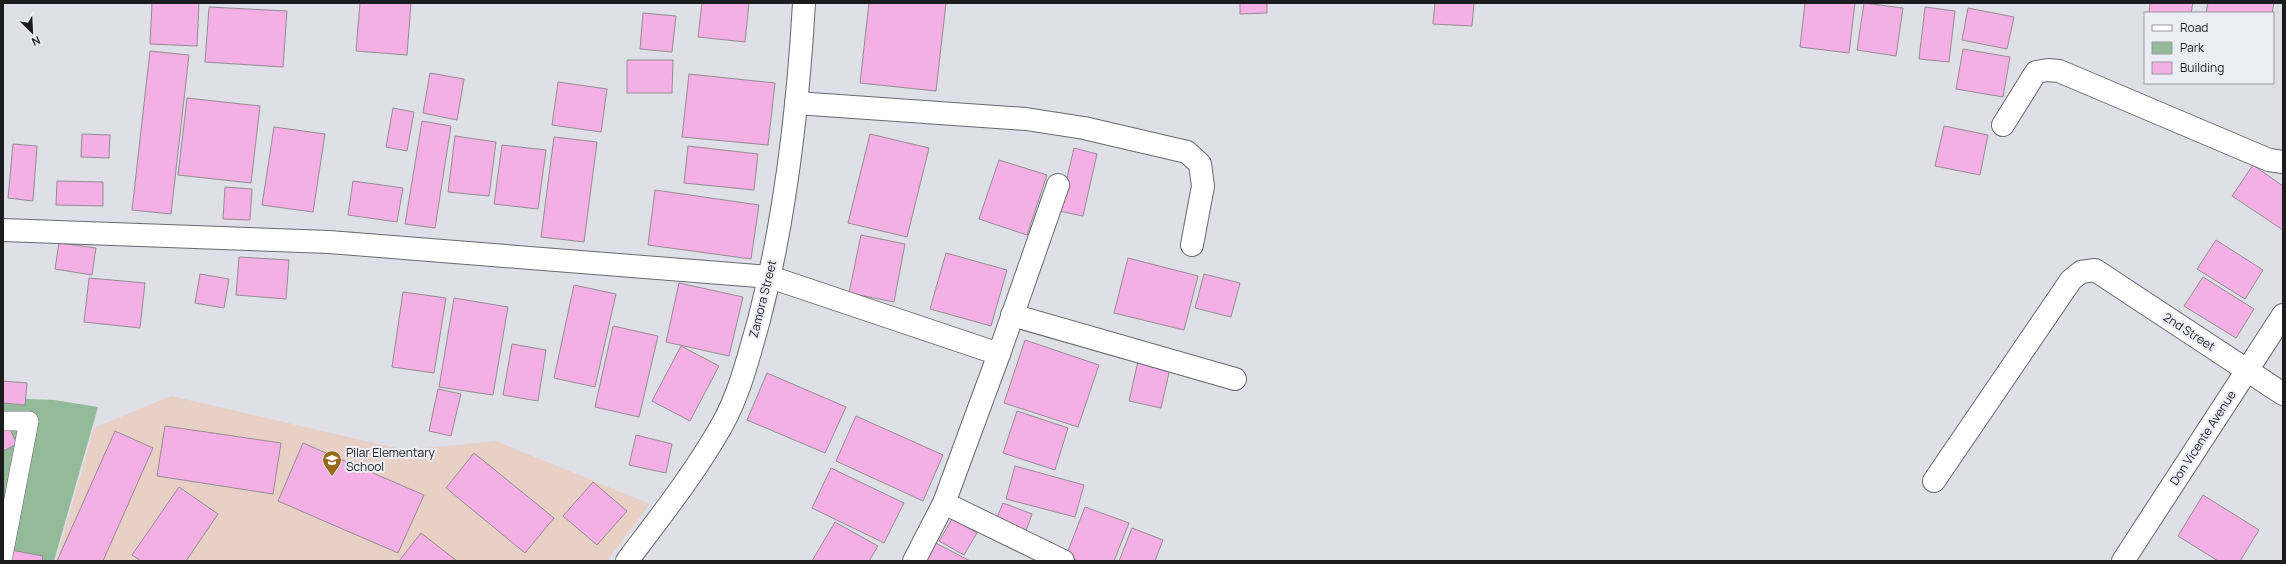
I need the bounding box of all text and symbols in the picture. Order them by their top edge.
north arrow [12,12,52,52]
legend [2144,12,2274,84]
text: Road [2180,19,2208,36]
text: N [30,33,43,50]
text: Park [2180,39,2205,56]
text: Building [2180,59,2224,76]
street label: Zamora Street [745,258,780,340]
street label: 2nd Street [2160,308,2219,355]
street label: Don Vicente Avenue [2166,387,2240,488]
place label: Pilar Elementary School [346,444,436,475]
school or university icon: Pilar Elementary School [321,449,343,477]

